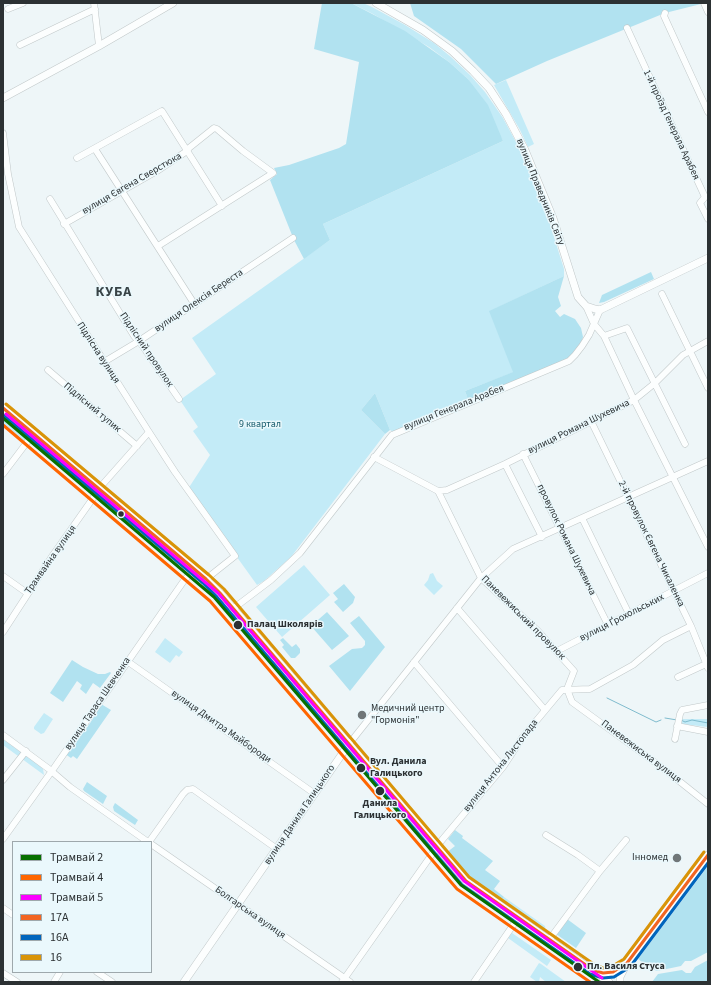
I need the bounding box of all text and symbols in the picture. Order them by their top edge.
street label: 1-й проїзд Генерала Арабея [640,68,702,182]
street label: вулиця Праведників Світу [513,137,567,247]
street label: вулиця Євгена Сверстюка [80,151,184,217]
street label: вулиця Олексія Береста [152,267,246,335]
district label: КУБА [96,285,132,301]
street label: Підлісний провулок [117,310,175,390]
street label: Підлісна вулиця [74,320,122,386]
street label: Підлісний тупик [61,381,123,435]
street label: вулиця Генерала Арабея [402,382,506,434]
street label: вулиця Романа Шухевича [526,397,632,457]
park label: 9 квартал [239,419,281,431]
street label: 2-й провулок Євгена Чикаленка [615,479,687,609]
street label: провулок Романа Шухевича [534,482,598,598]
unlabelled marker [116,509,126,519]
street label: Трамвайна вулиця [23,523,79,597]
street label: Паневежиський провулок [478,573,568,663]
street label: вулиця Ґрохольських [578,592,666,644]
marker: Палац Школярів [232,619,244,631]
place label: Палац Школярів [247,619,323,631]
street label: вулиця Тараса Шевченка [62,655,134,753]
street label: вулиця Дмитра Майбороди [169,688,273,766]
place label: Медичний центр "Гормонія" [371,703,445,726]
marker: Медичний центр "Гормонія" [356,709,368,721]
street label: вулиця Антона Листопада [461,717,541,815]
street label: Паневежиська вулиця [599,718,683,786]
place label: Вул. Данила Галицького [370,756,426,780]
marker: Вул. Данила Галицького [355,762,367,774]
street label: вулиця Данила Галицького [262,763,338,867]
marker: Данила Галицького [374,785,386,797]
place label: Данила Галицького [354,798,406,822]
legend [12,841,152,973]
text: Трамвай 2 [50,849,103,866]
place label: Інномед [632,852,668,864]
marker: Інномед [671,852,683,864]
text: Трамвай 4 [50,869,103,886]
street label: Болгарська вулиця [212,884,288,942]
text: Трамвай 5 [50,889,103,906]
text: 17А [50,909,68,926]
text: 16А [50,929,68,946]
text: 16 [50,949,62,966]
marker: Пл. Василя Стуса [572,961,584,973]
place label: Пл. Василя Стуса [587,961,665,973]

